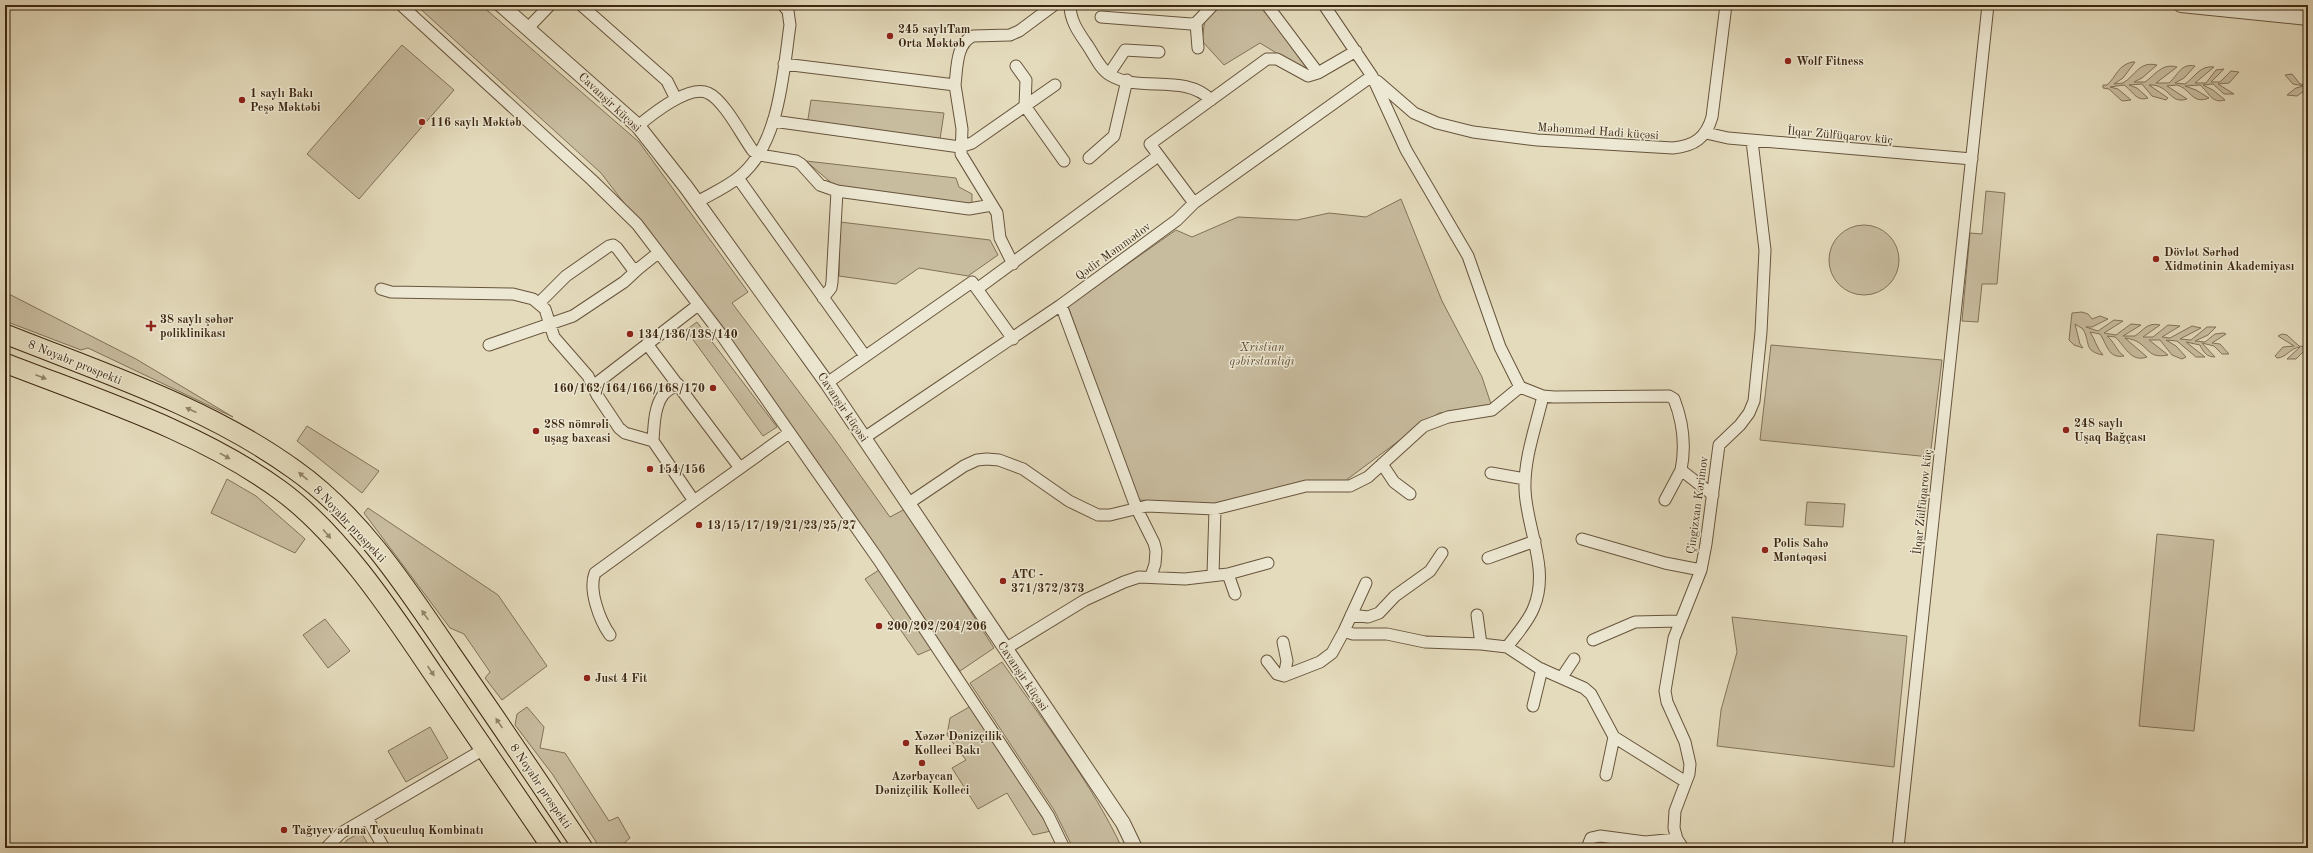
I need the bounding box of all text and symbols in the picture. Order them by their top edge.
place label: 245 saylıTam Orta Məktəb [898,23,971,50]
marker: 245 saylıTam Orta Məktəb [885,31,895,41]
marker: Wolf Fitness [1783,56,1793,66]
place label: Wolf Fitness [1796,56,1864,68]
street label: Cavanşir küçəsi [576,71,643,135]
place label: 1 saylı Bakı Peşə Məktəbi [250,88,321,114]
marker: 1 saylı Bakı Peşə Məktəbi [237,95,247,105]
marker: 116 saylı Məktəb [417,117,427,127]
place label: 116 saylı Məktəb [430,117,522,129]
street label: İlqar Zülfüqarov küç [1787,121,1894,147]
street label: Məhəmməd Hadi küçəsi [1537,122,1659,142]
street label: Qədir Məmmədov [1074,220,1154,283]
place label: Dövlət Sərhəd Xidmətinin Akademiyası [2164,247,2295,273]
marker: Dövlət Sərhəd Xidmətinin Akademiyası [2151,254,2161,264]
place label: 38 saylı şəhər poliklinikası [160,314,234,340]
marker: 38 saylı şəhər poliklinikası [145,320,157,332]
marker: 134/136/138/140 [625,329,635,339]
place label: 134/136/138/140 [638,329,738,341]
street label: 8 Noyabr prospekti [26,339,123,387]
park label: Xristian qəbirstanlığı [1229,342,1295,368]
street label: Cavanşir küçəsi [815,371,870,444]
one-way arrow [36,374,48,380]
place label: 160/162/164/166/168/170 [553,383,705,395]
marker: 160/162/164/166/168/170 [708,383,718,393]
one-way arrow [186,407,197,413]
place label: 248 saylı Uşaq Bağçası [2074,418,2147,444]
place label: 288 nömrəli uşag baxcasi [544,419,611,445]
marker: 248 saylı Uşaq Bağçası [2061,425,2071,435]
marker: 288 nömrəli uşag baxcasi [531,426,541,436]
street label: İlqar Zülfüqarov küç [1908,448,1935,555]
one-way arrow [219,452,231,459]
street label: Çingizxan Kərimov [1685,455,1711,555]
place label: 154/156 [658,463,705,476]
marker: 154/156 [645,464,655,474]
one-way arrow [298,472,308,481]
street label: 8 Noyabr prospekti [311,484,388,565]
place label: 13/15/17/19/21/23/25/27 [707,519,856,532]
marker: 13/15/17/19/21/23/25/27 [694,520,704,530]
one-way arrow [323,529,332,540]
place label: Polis Sahə Məntəqəsi [1773,538,1829,564]
marker: Polis Sahə Məntəqəsi [1760,545,1770,555]
place label: ATC - 371/372/373 [1011,569,1084,595]
marker: ATC - 371/372/373 [998,576,1008,586]
one-way arrow [421,610,429,621]
marker: 200/202/204/206 [874,621,884,631]
place label: 200/202/204/206 [887,621,987,633]
street label: Cavanşir küçəsi [995,640,1050,713]
one-way arrow [427,666,435,676]
marker: Just 4 Fit [582,673,592,683]
place label: Just 4 Fit [595,673,648,685]
one-way arrow [495,717,503,728]
place label: Xəzər Dənizçilik Kolleci Bakı [914,731,1002,757]
marker: Xəzər Dənizçilik Kolleci Bakı [901,738,911,748]
street label: 8 Noyabr prospekti [507,742,573,831]
marker: Azərbaycan Dənizçilik Kolleci [917,758,927,768]
place label: Azərbaycan Dənizçilik Kolleci [875,771,970,797]
marker: Tağıyev adına Toxuculuq Kombinatı [279,825,289,835]
place label: Tağıyev adına Toxuculuq Kombinatı [292,825,484,837]

